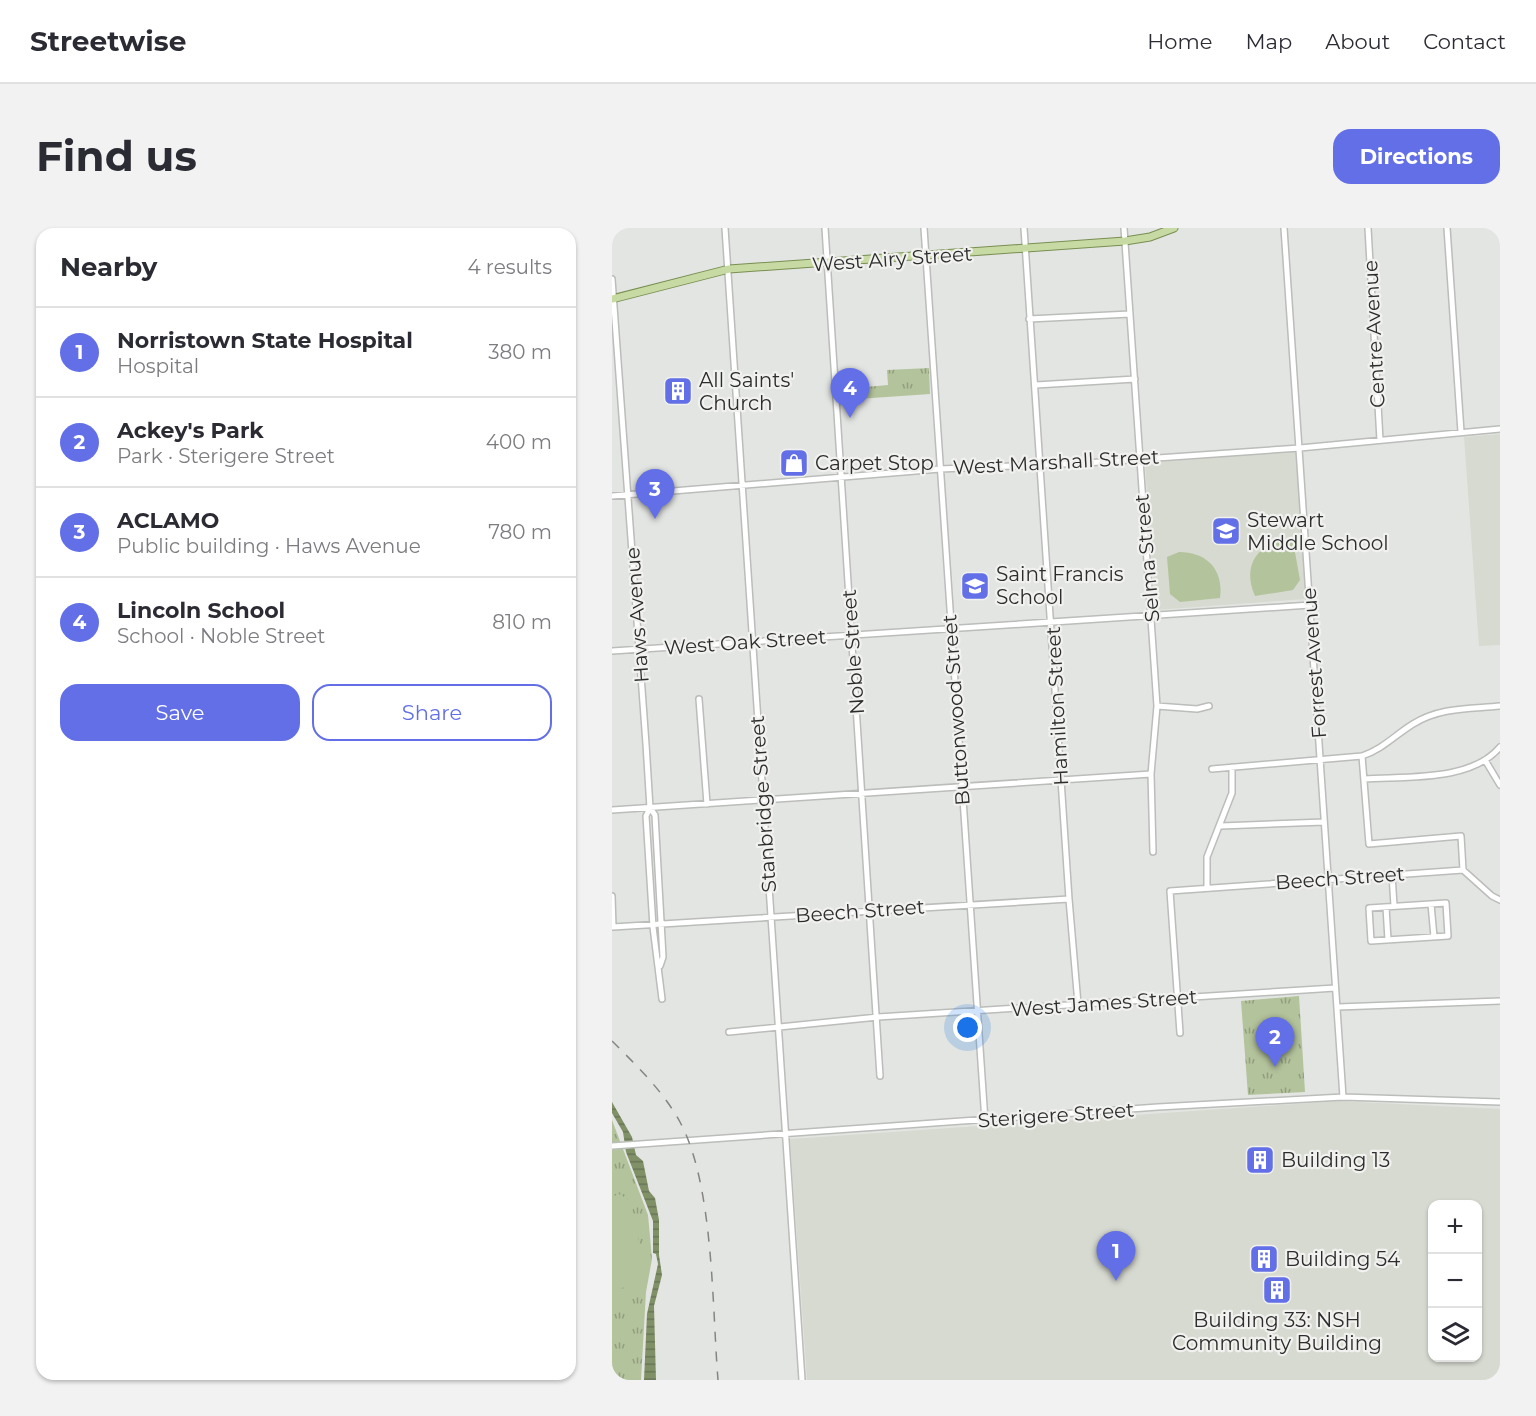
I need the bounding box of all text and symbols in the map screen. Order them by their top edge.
text: Streetwise [30,24,186,58]
text: Home [1147,29,1212,54]
text: Map [1245,29,1292,54]
text: About [1325,29,1390,54]
text: Contact [1423,29,1506,54]
button: Directions [1333,129,1500,184]
text: Find us [36,130,197,182]
street label: West Airy Street [811,241,973,277]
text: Nearby [60,251,157,283]
text: 4 results [467,255,552,279]
street label: Centre Avenue [1358,259,1390,409]
text: Norristown State Hospital [117,327,413,354]
text: 1 [76,340,83,364]
text: 380 m [488,340,552,364]
text: Hospital [117,354,199,378]
place label: All Saints' Church [699,368,794,415]
pin: 4 [830,368,870,418]
building icon: All Saints' Church [662,375,694,407]
text: Ackey's Park [117,417,264,444]
text: 2 [74,430,85,454]
text: 400 m [486,430,552,454]
text: Park · Sterigere Street [117,444,335,468]
street label: West Marshall Street [952,445,1160,479]
shop icon: Carpet Stop [778,447,810,479]
place label: Carpet Stop [815,451,934,475]
pin: 3 [636,470,675,519]
street label: Selma Street [1129,493,1165,623]
text: ACLAMO [117,507,219,534]
place label: Stewart Middle School [1247,508,1389,555]
school or university icon: Stewart Middle School [1210,515,1242,547]
text: 3 [74,520,85,544]
text: 780 m [488,520,552,544]
text: Public building · Haws Avenue [117,534,421,558]
street label: Haws Avenue [620,546,654,684]
place label: Saint Francis School [996,562,1124,609]
school or university icon: Saint Francis School [959,570,991,602]
street label: Forrest Avenue [1297,587,1331,739]
street label: Noble Street [837,589,869,715]
text: Lincoln School [117,597,285,624]
text: 4 [73,610,86,634]
text: 810 m [492,610,552,634]
street label: Buttonwood Street [937,614,975,806]
text: School · Noble Street [117,624,325,648]
street label: West Oak Street [663,624,827,660]
street label: Hamilton Street [1041,626,1073,786]
button: Save [60,684,300,741]
button: Share [312,684,552,741]
street label: Stanbridge Street [745,715,781,893]
street label: Beech Street [1275,862,1405,894]
street label: Beech Street [795,895,925,927]
street label: West James Street [1010,985,1198,1021]
your location [953,1013,982,1042]
pin: 2 [1256,1018,1294,1067]
street label: Sterigere Street [977,1098,1135,1132]
building icon: Building 13 [1244,1144,1276,1176]
place label: Building 13 [1281,1148,1390,1172]
map controls [1428,1200,1482,1362]
button: + [1428,1200,1482,1254]
pin: 1 [1096,1232,1136,1281]
building icon: Building 54 [1248,1243,1280,1275]
place label: Building 54 [1285,1247,1400,1271]
button: − [1428,1254,1482,1308]
building icon: Building 33: NSH Community Building [1261,1274,1293,1306]
place label: Building 33: NSH Community Building [1172,1308,1382,1355]
button: layers [1428,1308,1482,1362]

